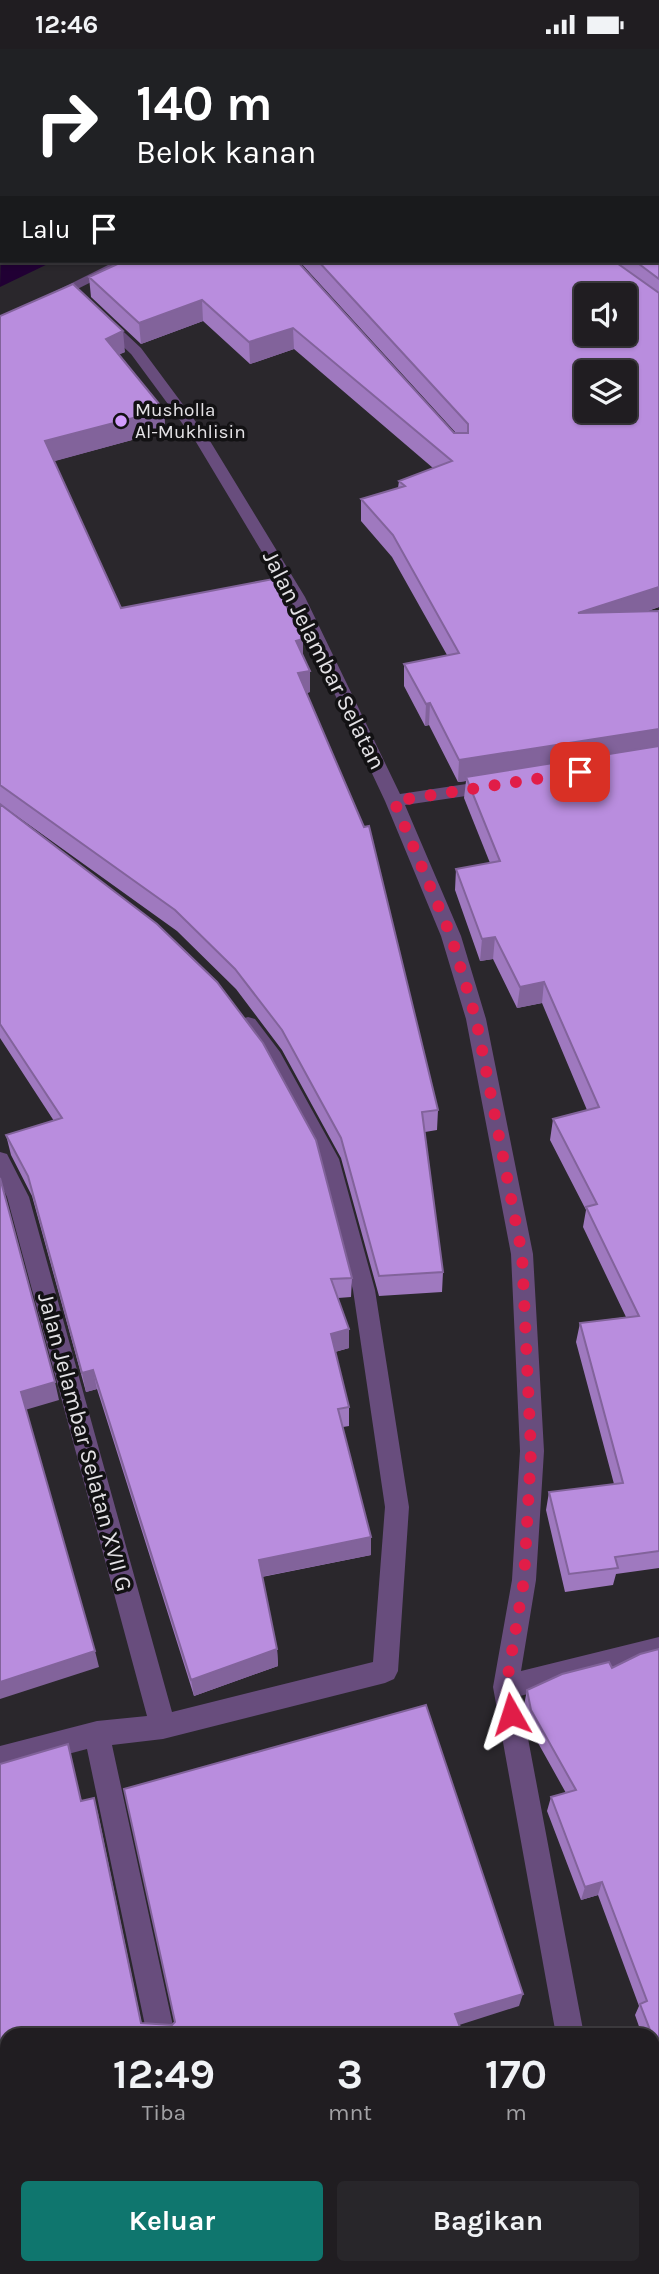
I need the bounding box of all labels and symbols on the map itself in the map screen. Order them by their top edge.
place label: Musholla Al-Mukhlisin [135,399,246,443]
marker: Musholla Al-Mukhlisin [113,413,129,429]
street label: Jalan Jelambar Selatan [257,546,391,774]
pin [550,742,610,802]
street label: Jalan Jelambar Selatan XVII G [32,1290,138,1594]
position arrow [474,1677,548,1751]

